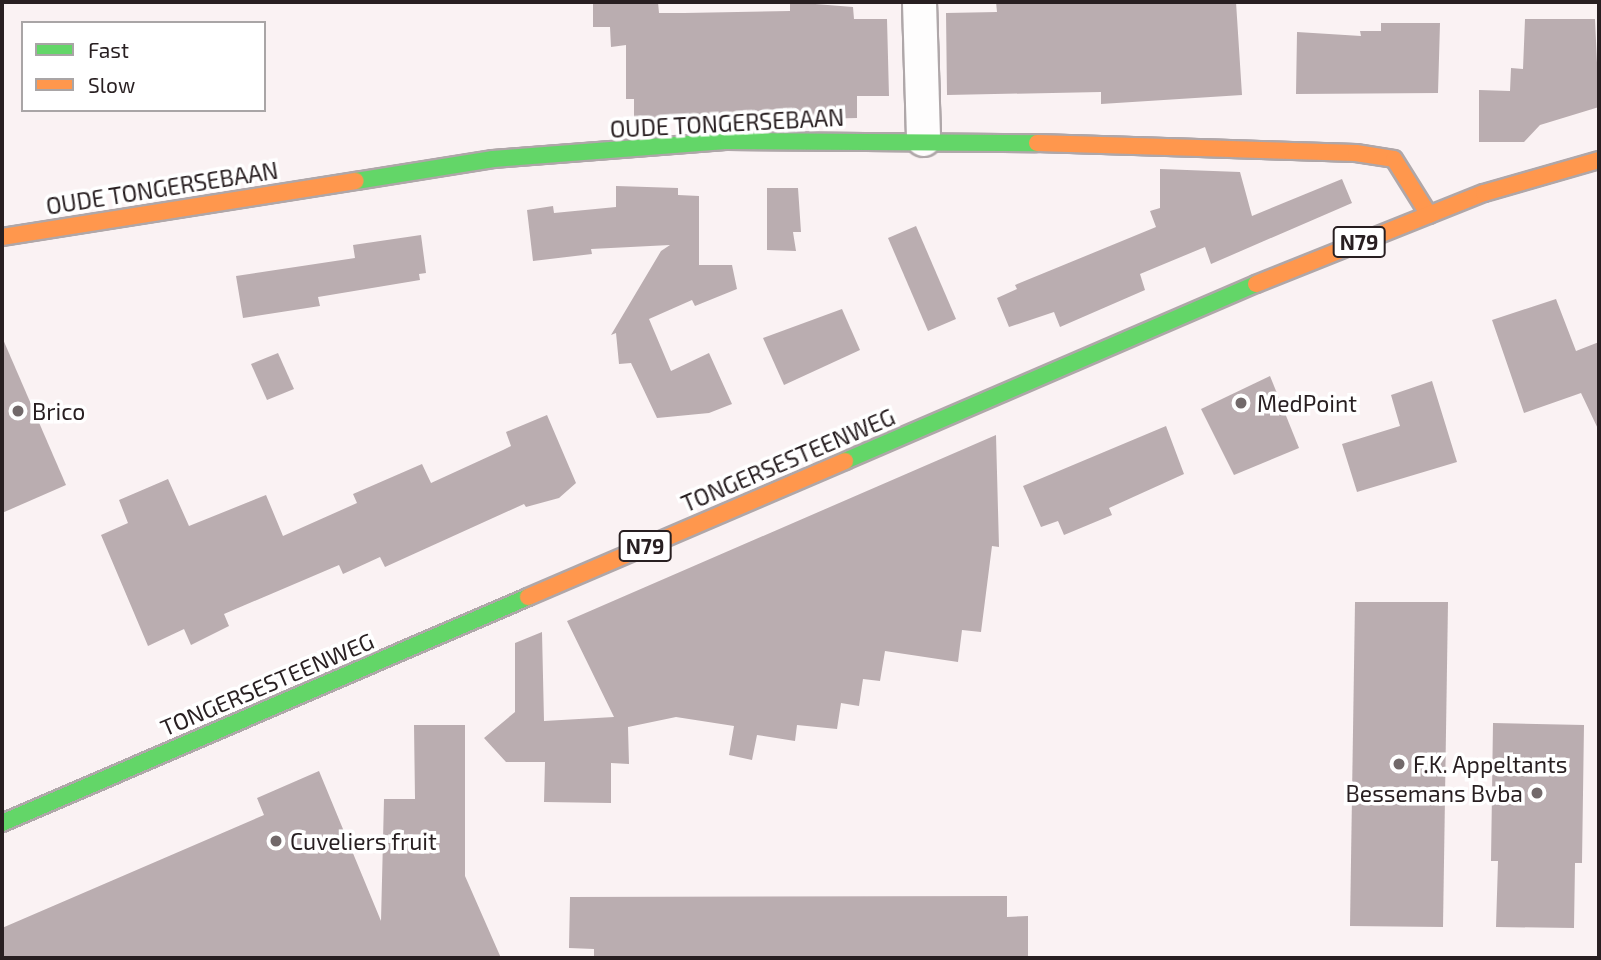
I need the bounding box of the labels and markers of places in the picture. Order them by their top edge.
place label: MedPoint [1257,389,1357,417]
marker: MedPoint [1231,393,1251,413]
place label: Brico [32,397,85,425]
marker: Brico [10,403,26,419]
place label: F.K. Appeltants [1413,750,1568,778]
marker: F.K. Appeltants [1391,756,1407,772]
place label: Bessemans Bvba [1346,779,1523,807]
marker: Bessemans Bvba [1529,785,1545,801]
place label: Cuveliers fruit [290,827,437,855]
marker: Cuveliers fruit [268,833,284,849]

